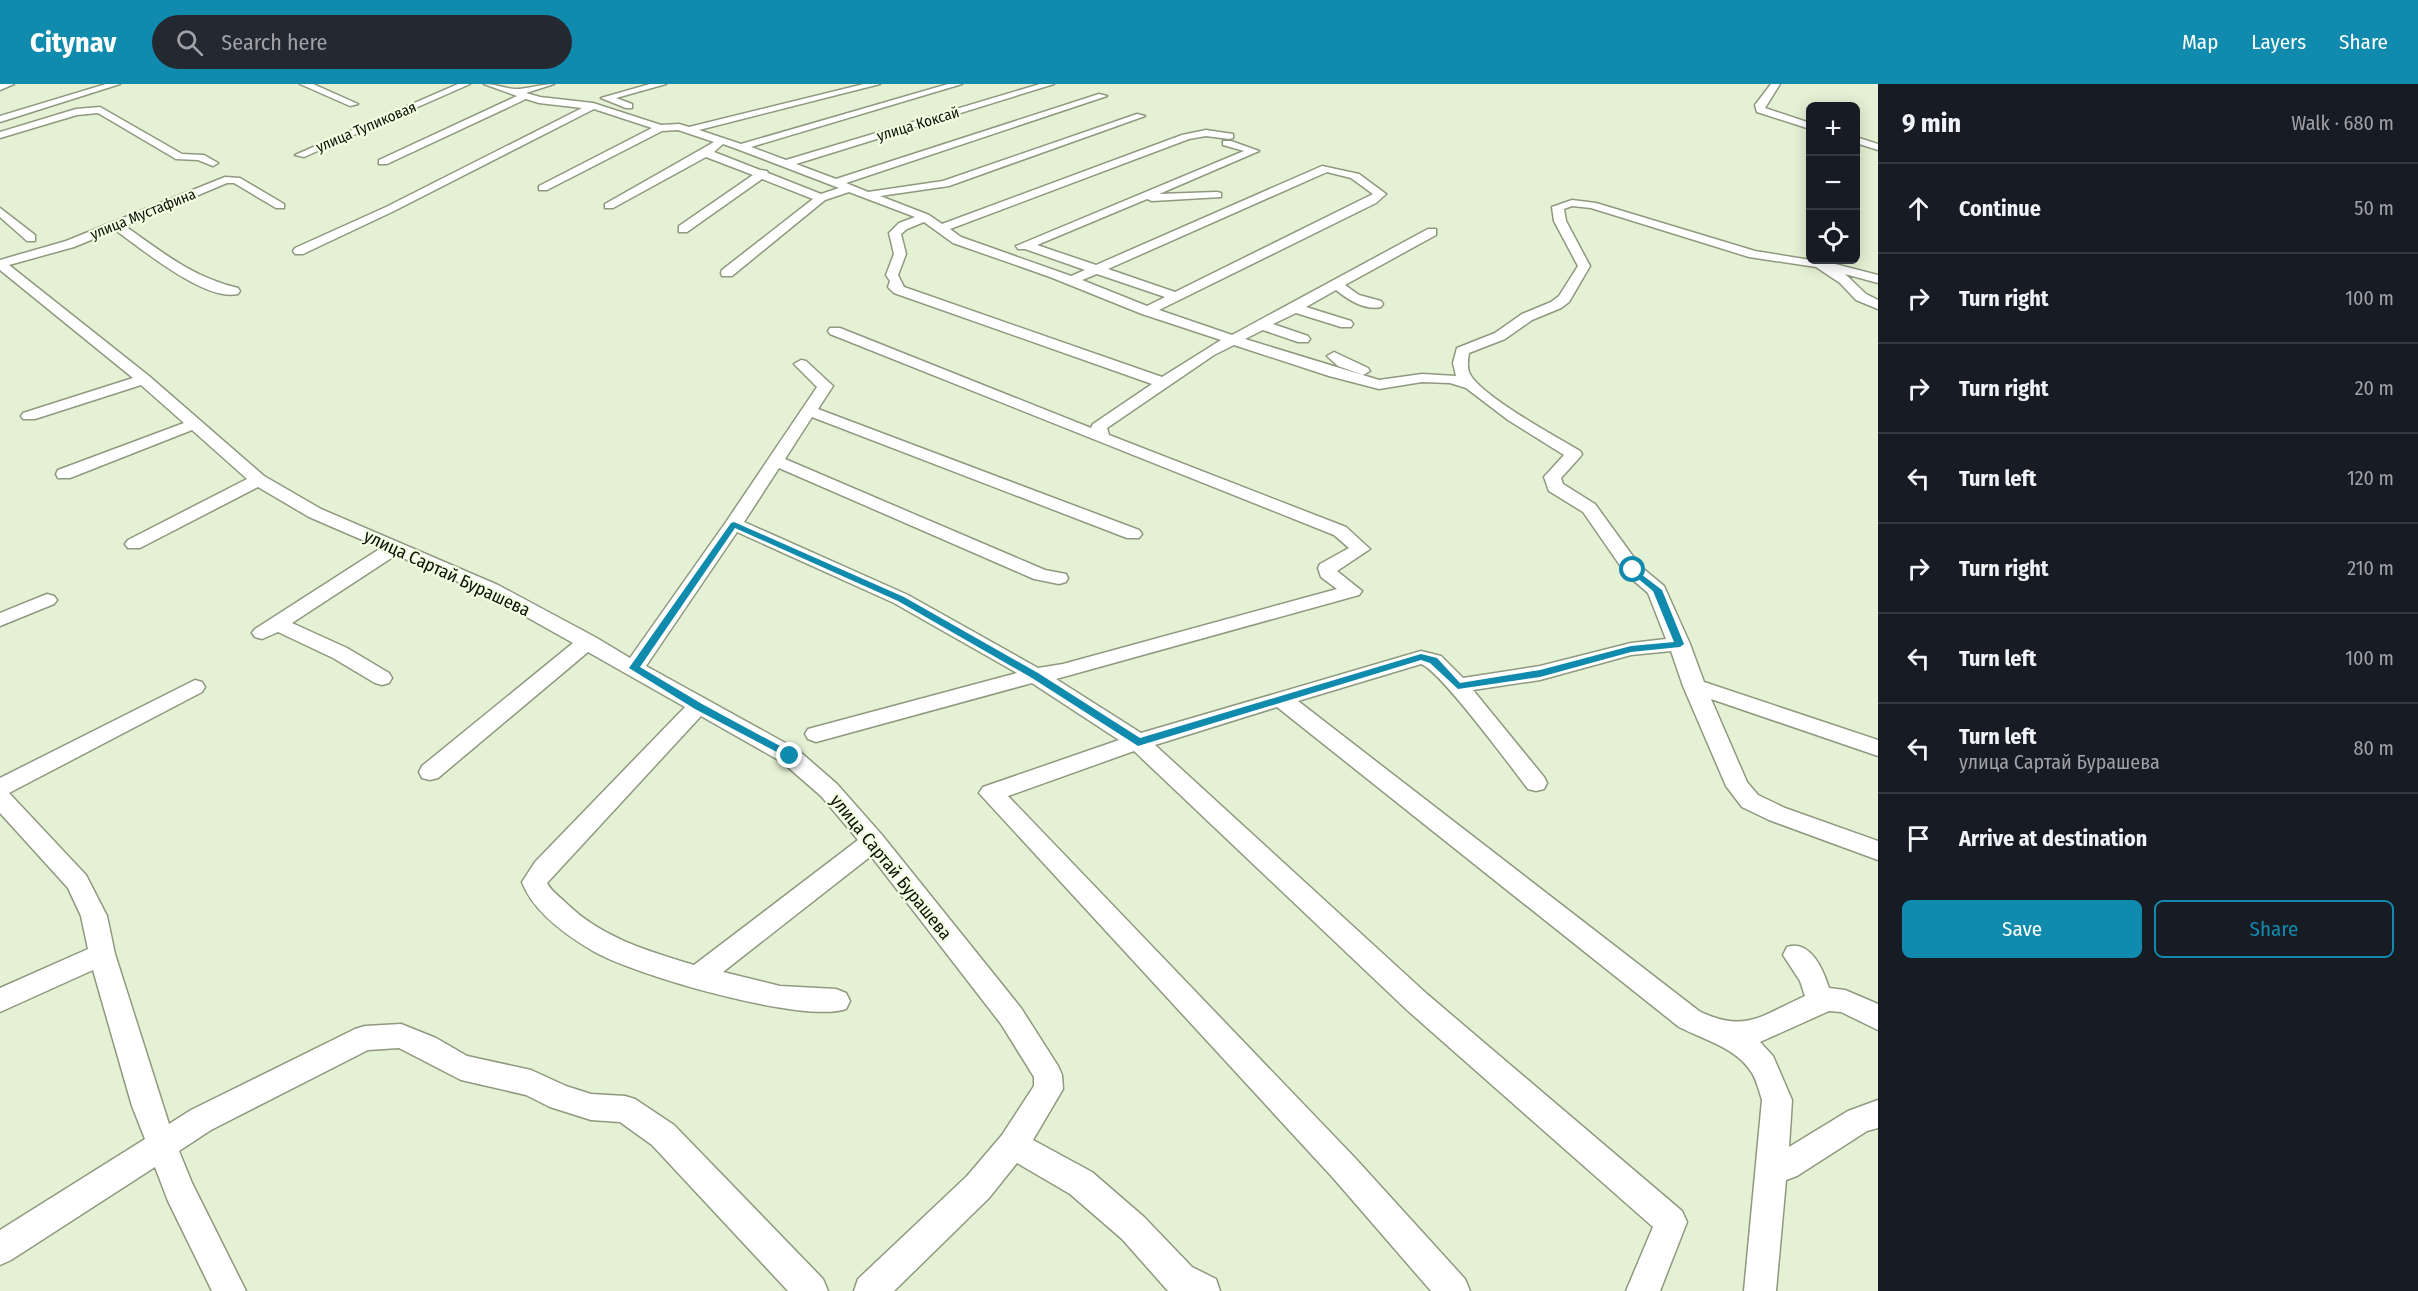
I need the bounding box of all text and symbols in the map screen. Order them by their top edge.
search box [152,15,572,69]
text: Citynav [30,26,116,59]
icon: search [173,26,206,59]
text: Search here [221,29,327,56]
text: Map [2182,29,2218,55]
text: Layers [2251,29,2306,55]
text: Share [2339,29,2388,55]
street label: улица Тупиковая [313,98,419,156]
map controls [1806,102,1860,264]
button: + [1806,102,1860,156]
street label: улица Коксай [875,103,961,145]
text: 9 min [1902,108,1961,139]
text: Walk · 680 m [2291,111,2394,135]
button: − [1806,156,1860,210]
street label: улица Мустафина [88,185,198,243]
icon: ahead [1902,192,1935,225]
text: Continue [1959,195,2041,222]
text: 50 m [2354,196,2394,220]
button: locate [1806,210,1860,264]
icon: right [1902,282,1935,315]
text: Turn right [1959,285,2048,312]
text: 100 m [2345,286,2394,310]
icon: right [1902,372,1935,405]
text: Turn right [1959,375,2048,402]
text: 20 m [2355,376,2394,400]
icon: left [1902,462,1935,495]
text: Turn left [1959,465,2037,492]
text: 120 m [2347,466,2394,490]
street label: улица Сартай Бурашева [360,525,534,621]
icon: right [1902,552,1935,585]
text: Turn right [1959,555,2048,582]
route start [1619,556,1645,582]
text: 210 m [2347,556,2394,580]
icon: left [1902,642,1935,675]
text: Turn left [1959,645,2037,672]
text: 100 m [2345,646,2394,670]
text: Turn left [1959,723,2037,750]
icon: left [1902,732,1935,765]
text: 80 m [2354,736,2394,760]
route end [776,742,802,768]
text: улица Сартай Бурашева [1959,750,2160,774]
street label: улица Сартай Бурашева [826,790,957,944]
icon: arrive [1902,822,1935,855]
text: Arrive at destination [1959,825,2147,852]
button: Save [1902,900,2142,958]
button: Share [2154,900,2394,958]

